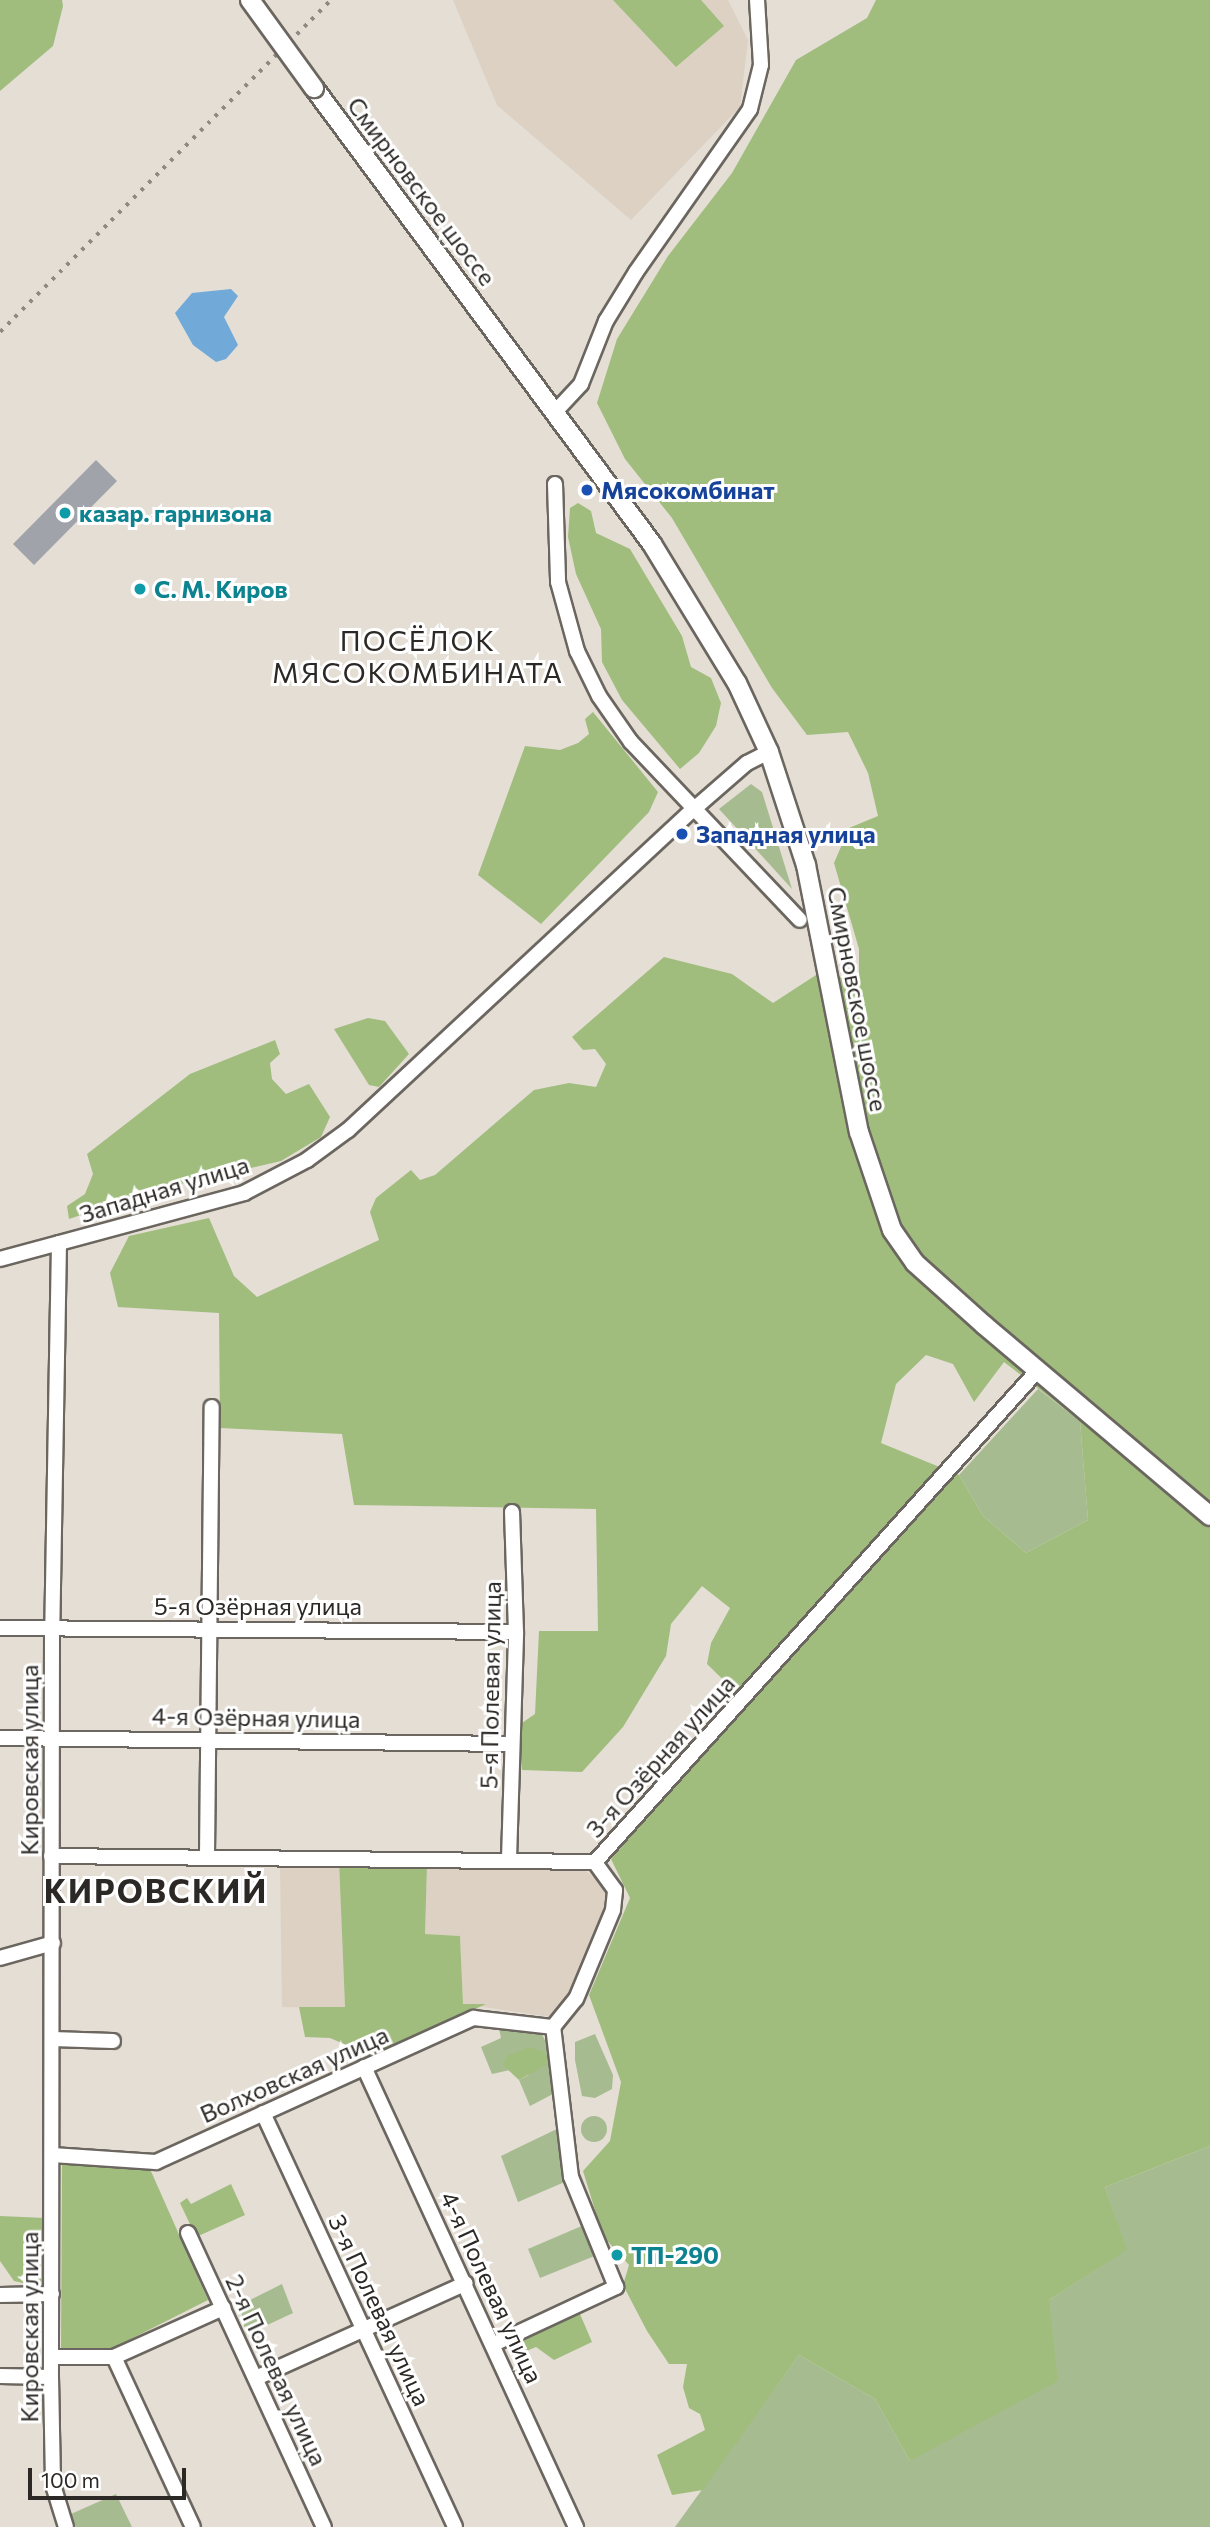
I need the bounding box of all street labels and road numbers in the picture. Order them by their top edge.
street label: Смирновское шоссе [342,91,502,291]
street label: Смирновское шоссе [822,884,894,1114]
street label: Западная улица [76,1150,252,1228]
street label: 5-я Полевая улица [474,1581,506,1789]
street label: 5-я Озёрная улица [154,1592,362,1620]
street label: Кировская улица [15,1665,43,1855]
street label: 3-я Озёрная улица [580,1669,740,1843]
street label: 4-я Озёрная улица [151,1701,361,1733]
street label: Волховская улица [195,2020,393,2128]
street label: 4-я Полевая улица [435,2186,549,2388]
street label: 3-я Полевая улица [323,2210,437,2410]
street label: Кировская улица [15,2232,43,2422]
street label: 2-я Полевая улица [220,2270,334,2470]

